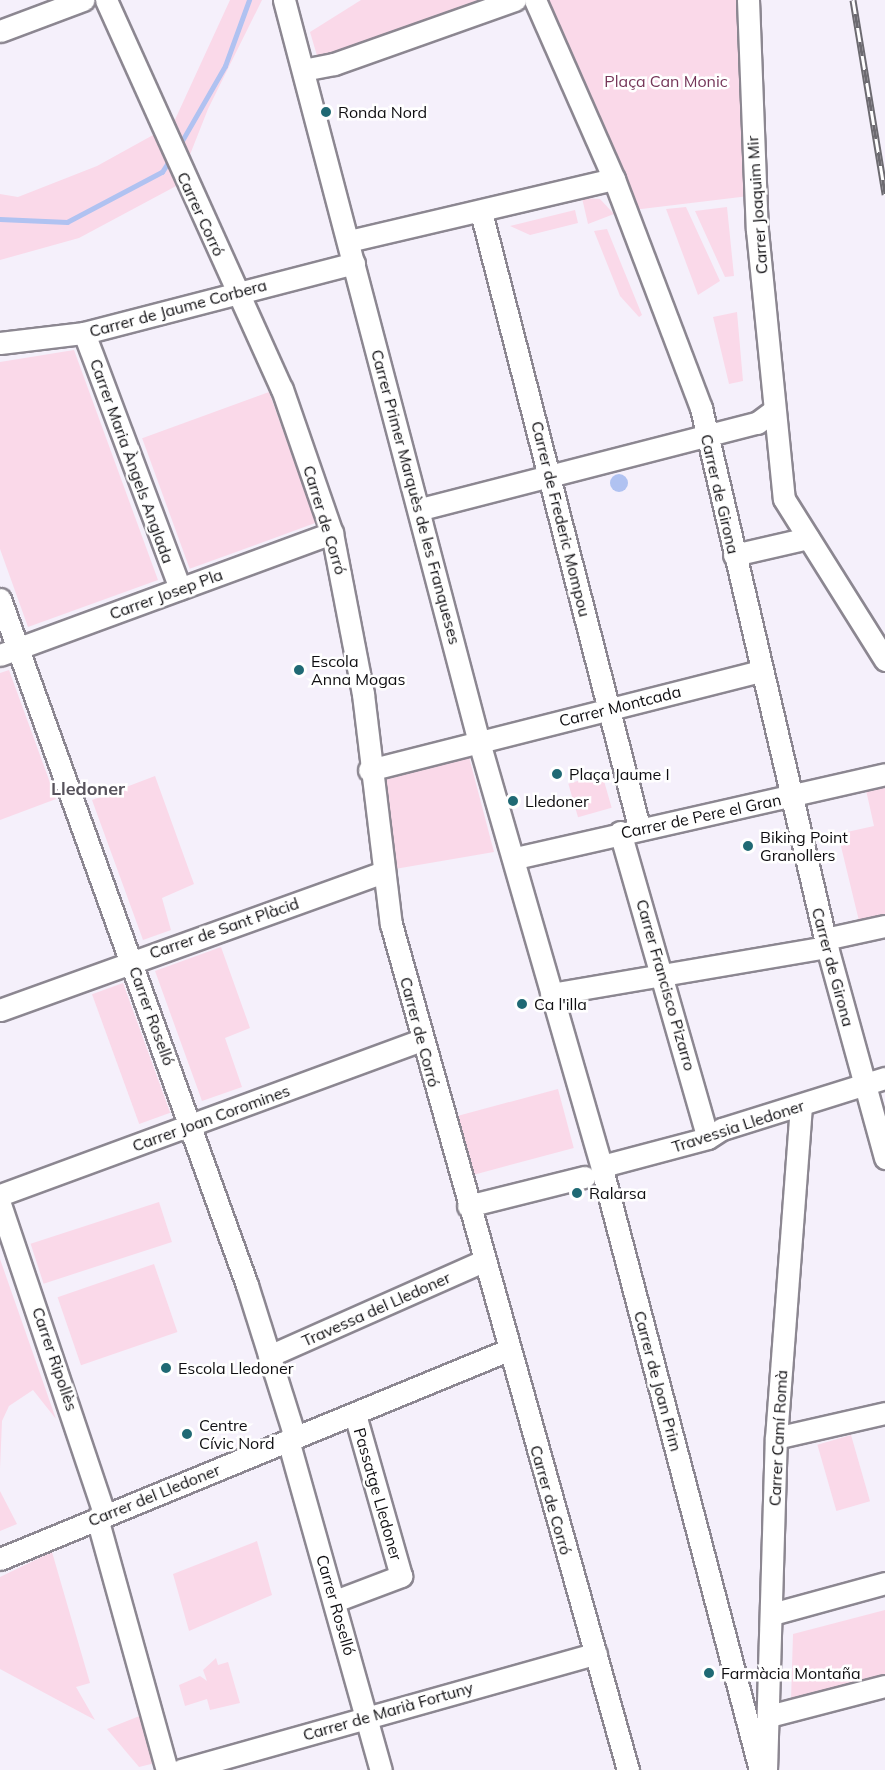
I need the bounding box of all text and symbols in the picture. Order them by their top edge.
park label: Plaça Can Monic [604,71,728,91]
place label: Ronda Nord [338,102,427,122]
marker: Ronda Nord [319,105,333,119]
street label: Carrer Joaquim Mir [743,135,771,275]
street label: Carrer Corró [173,169,229,259]
street label: Carrer de Jaume Corbera [87,275,269,341]
street label: Carrer Primer Marquès de les Franqueses [367,347,465,647]
street label: Carrer Maria Àngels Anglada [86,356,178,566]
street label: Carrer de Frederic Mompou [527,419,595,619]
street label: Carrer de Girona [697,432,743,556]
street label: Carrer de Corró [299,463,351,577]
street label: Carrer Josep Pla [107,565,225,623]
place label: Escola Anna Mogas [311,651,405,689]
marker: Escola Anna Mogas [292,663,306,677]
street label: Carrer Montcada [557,682,683,730]
place label: Plaça Jaume I [569,764,670,784]
marker: Plaça Jaume I [550,767,564,781]
district label: Lledoner [51,778,125,800]
street label: Carrer de Pere el Gran [619,790,783,842]
place label: Lledoner [525,791,589,811]
marker: Lledoner [506,794,520,808]
place label: Biking Point Granollers [760,827,848,865]
marker: Biking Point Granollers [741,839,755,853]
street label: Carrer de Sant Plàcid [147,893,301,963]
street label: Carrer Francisco Pizarro [632,897,700,1073]
street label: Carrer de Girona [808,905,858,1029]
street label: Carrer Roselló [125,964,179,1068]
street label: Carrer de Corró [396,975,444,1089]
place label: Ca l'illa [534,994,587,1014]
marker: Ca l'illa [515,997,529,1011]
street label: Carrer Joan Coromines [130,1081,292,1155]
street label: Travessia Lledoner [669,1096,807,1156]
place label: Ralarsa [589,1183,646,1203]
marker: Ralarsa [570,1186,584,1200]
street label: Travessa del Lledoner [299,1268,453,1350]
street label: Carrer Ripollès [28,1305,82,1413]
street label: Carrer de Joan Prim [630,1309,686,1453]
place label: Escola Lledoner [178,1358,294,1378]
marker: Escola Lledoner [159,1361,173,1375]
street label: Carrer Camí Romà [765,1369,791,1507]
place label: Centre Cívic Nord [199,1415,275,1453]
street label: Passatge Lledoner [350,1426,406,1562]
marker: Centre Cívic Nord [180,1427,194,1441]
street label: Carrer de Corró [526,1443,576,1557]
street label: Carrer del Lledoner [85,1460,223,1530]
street label: Carrer Roselló [312,1552,360,1658]
place label: Farmàcia Montaña [721,1663,861,1683]
marker: Farmàcia Montaña [702,1666,716,1680]
street label: Carrer de Marià Fortuny [301,1677,475,1745]

